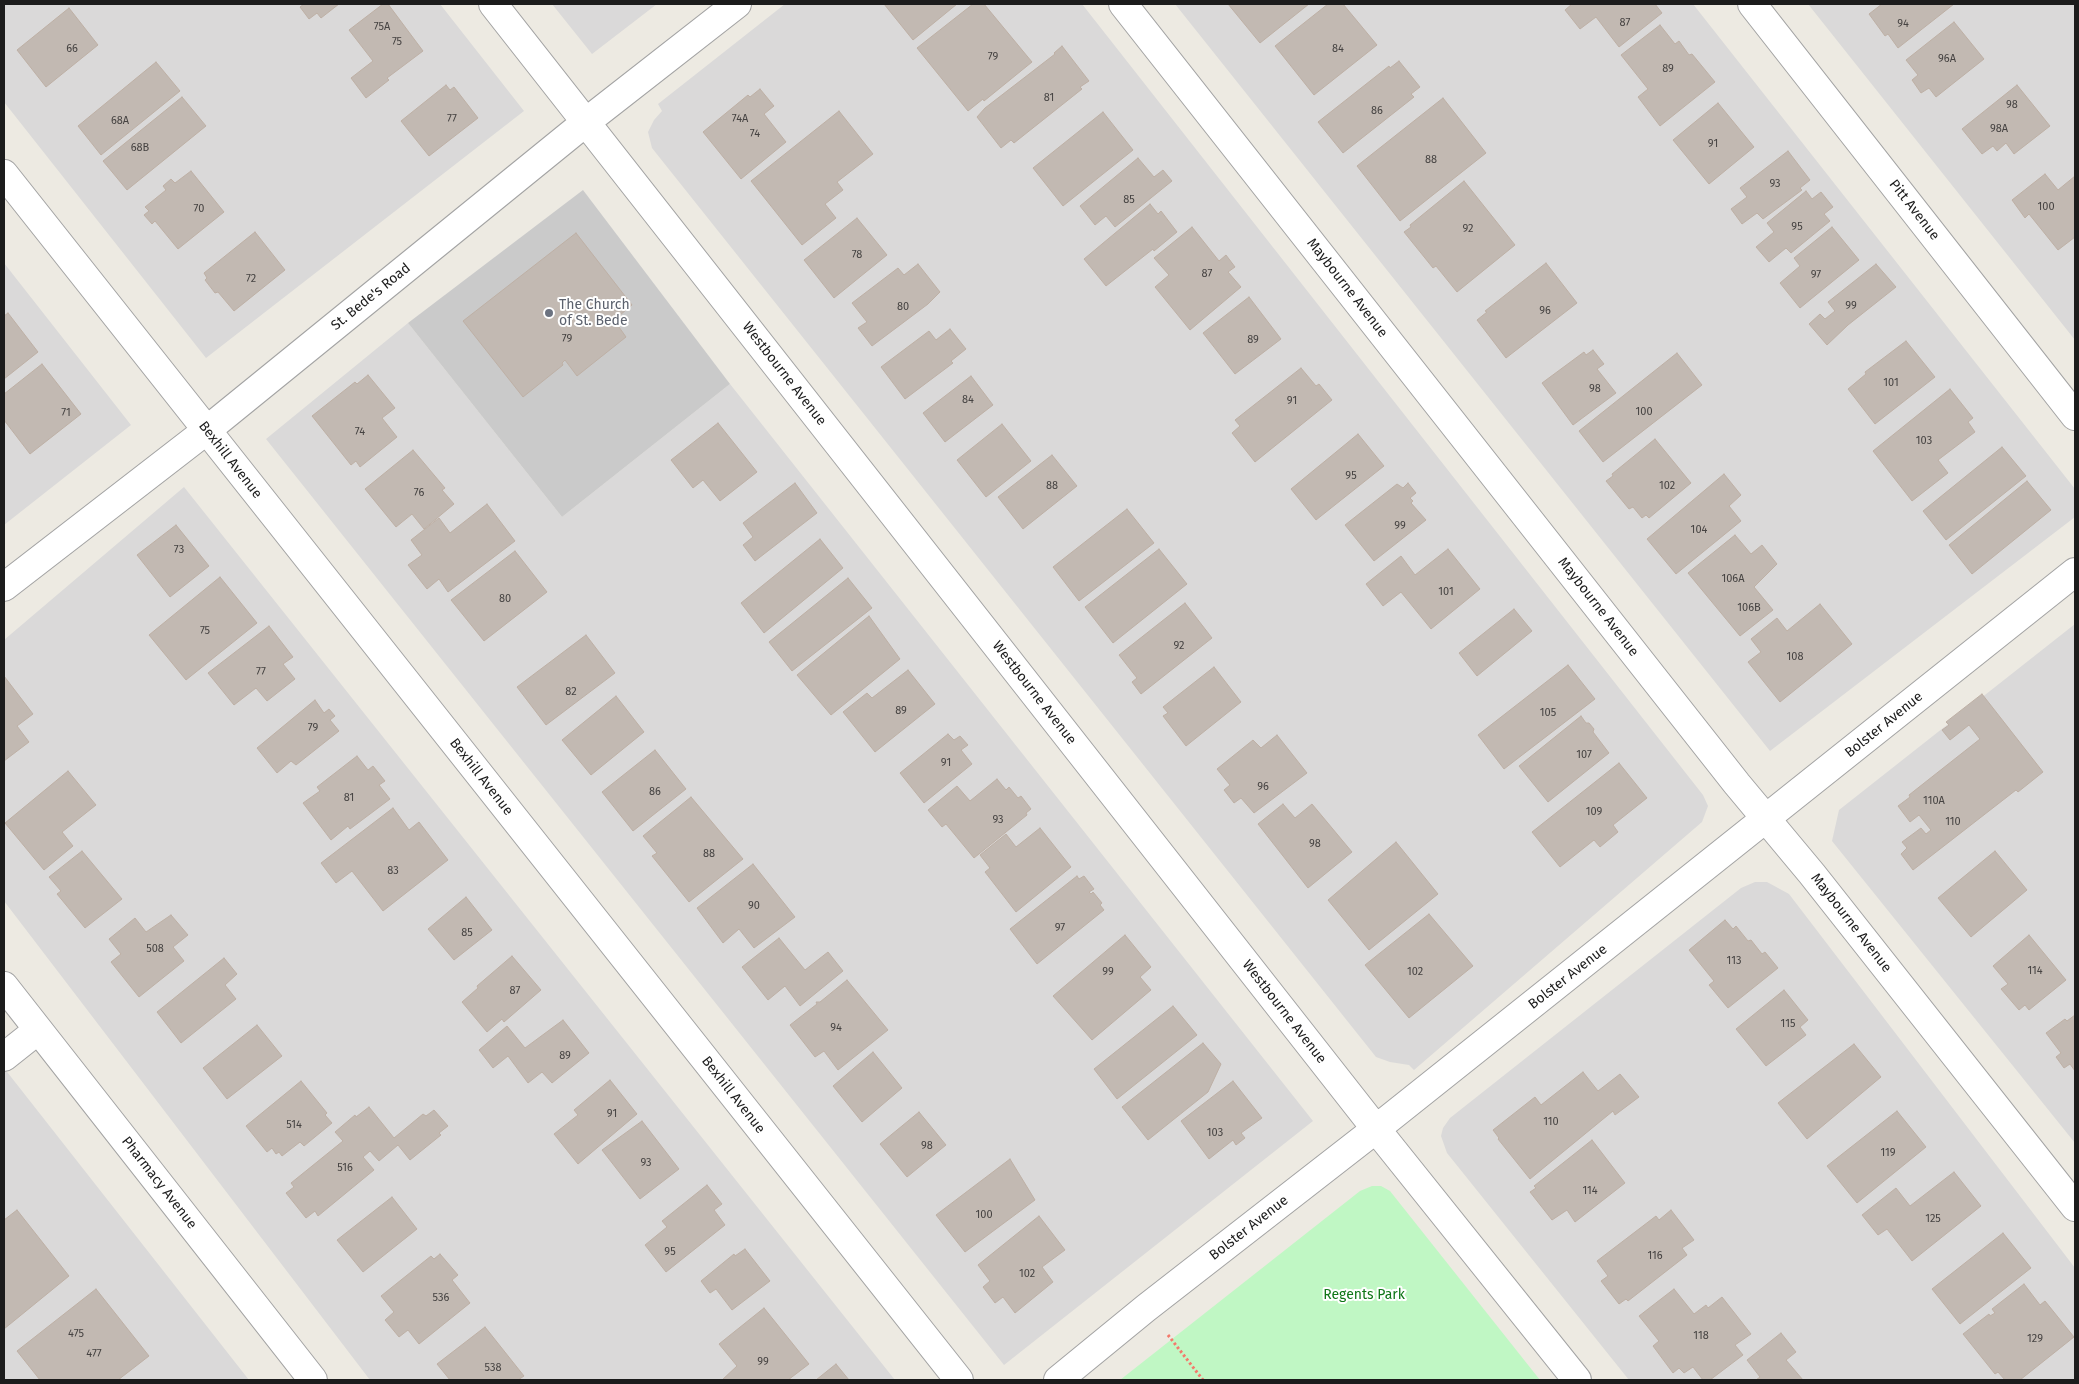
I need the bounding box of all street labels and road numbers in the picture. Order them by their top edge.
street label: Pitt Avenue [1885,176,1943,244]
street label: Maybourne Avenue [1303,235,1391,341]
street label: St. Bede's Road [328,260,414,334]
street label: Westbourne Avenue [738,319,830,429]
street label: Bexhill Avenue [195,418,265,502]
street label: Maybourne Avenue [1554,554,1642,660]
street label: Westbourne Avenue [988,638,1080,748]
street label: Bolster Avenue [1842,688,1926,762]
street label: Bexhill Avenue [446,735,516,819]
street label: Maybourne Avenue [1807,870,1895,976]
street label: Bolster Avenue [1525,941,1611,1013]
street label: Westbourne Avenue [1238,957,1330,1067]
street label: Bexhill Avenue [698,1053,768,1137]
street label: Pharmacy Avenue [118,1134,200,1232]
street label: Bolster Avenue [1206,1192,1292,1264]

